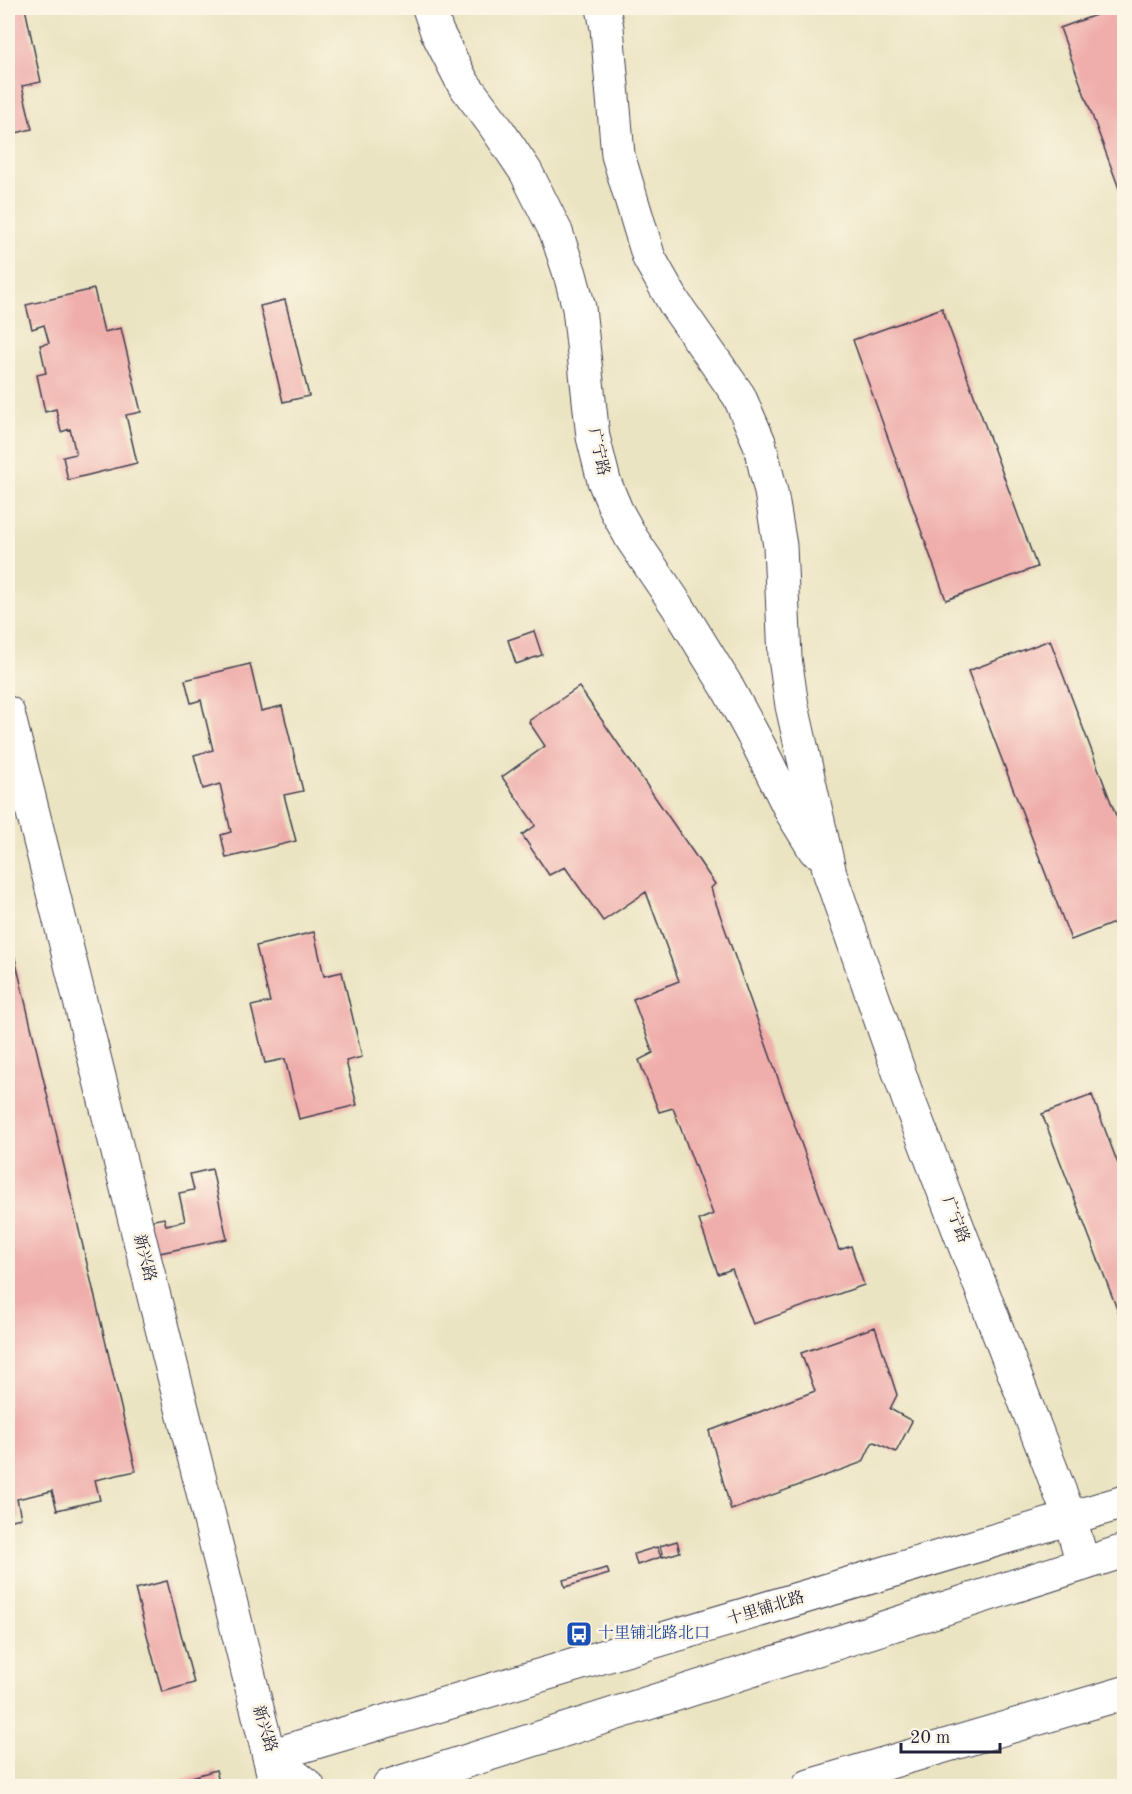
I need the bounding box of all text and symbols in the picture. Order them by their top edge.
street label: 广宁路 [585,426,613,477]
street label: 广宁路 [939,1194,973,1245]
street label: 新兴路 [130,1232,160,1283]
street label: 十里铺北路 [725,1588,807,1628]
bus stop icon: 十里铺北路北口 [564,1619,594,1649]
place label: 十里铺北路北口 [598,1624,710,1642]
street label: 新兴路 [249,1703,281,1754]
scale bar [901,1716,1000,1754]
text: 20 m [910,1729,950,1747]

